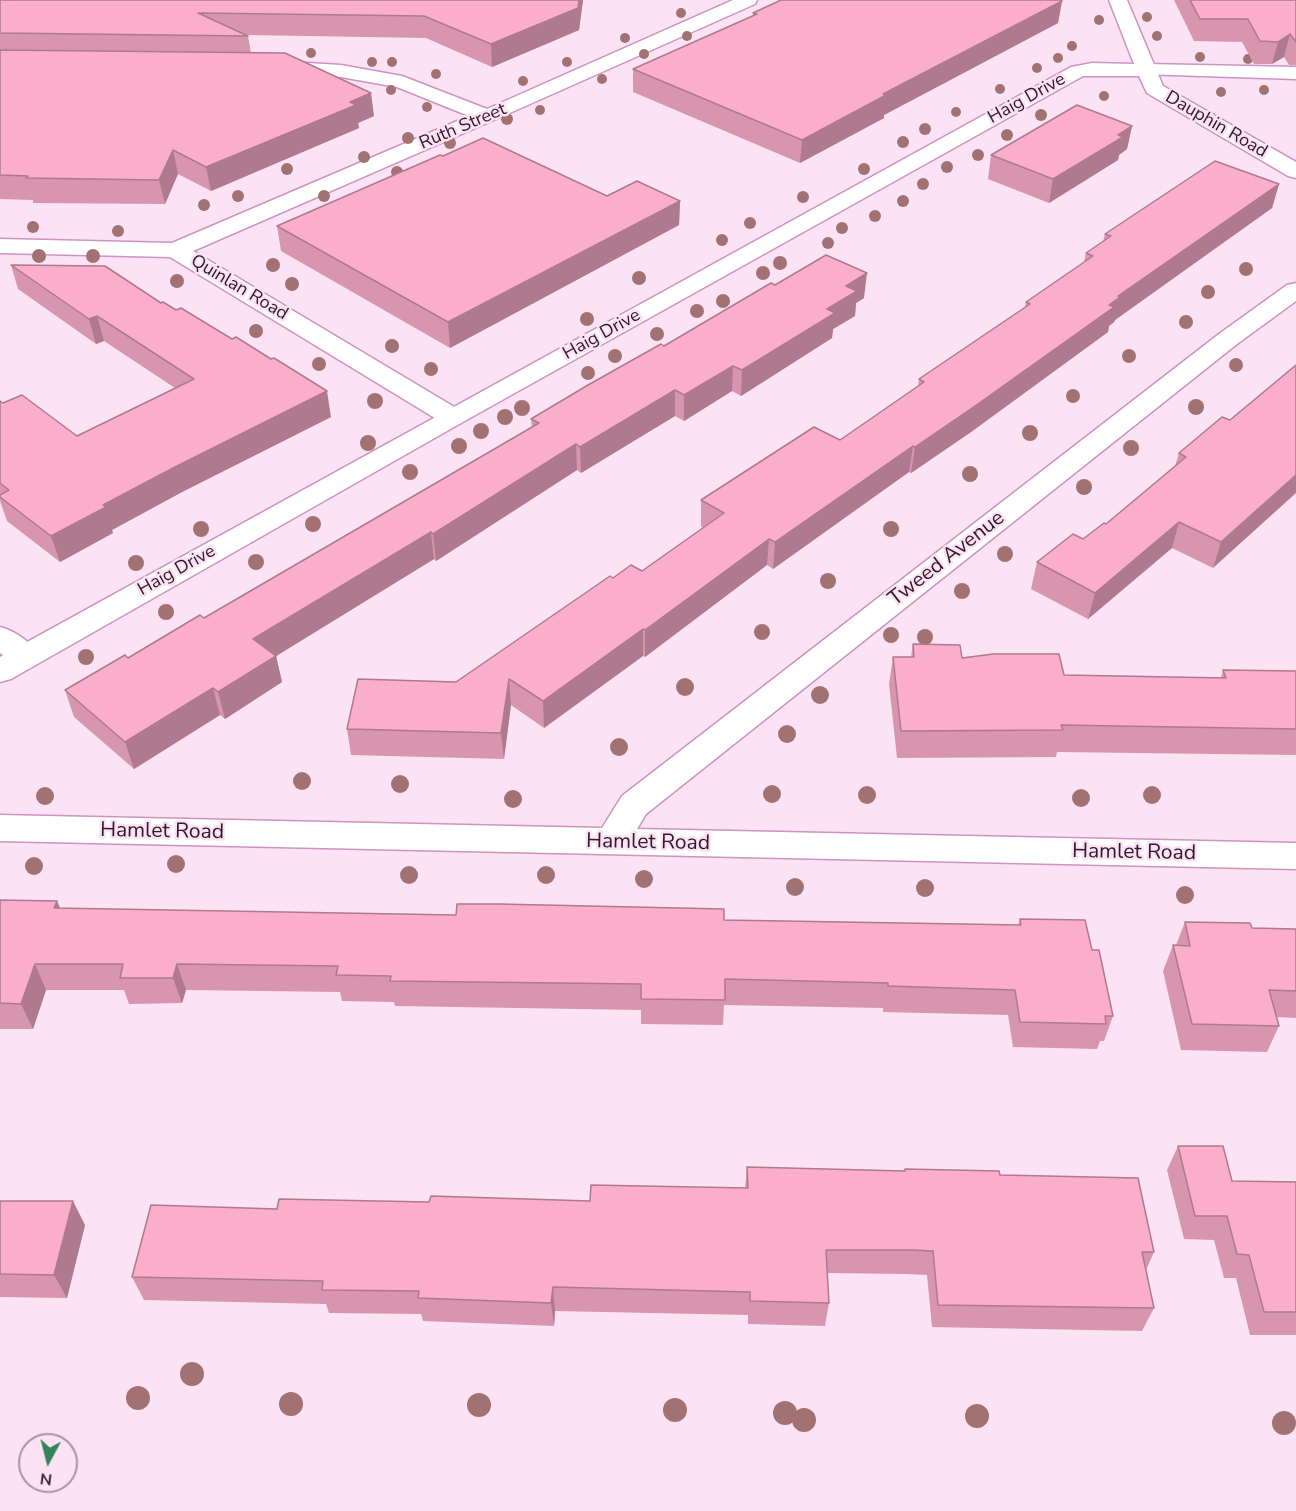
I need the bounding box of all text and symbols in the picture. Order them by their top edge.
street label: Haig Drive [984,69,1070,129]
street label: Dauphin Road [1161,87,1271,163]
street label: Ruth Street [416,99,510,155]
street label: Quinlan Road [186,250,292,326]
street label: Haig Drive [559,305,645,365]
street label: Tweed Avenue [884,506,1010,612]
street label: Haig Drive [134,541,220,601]
street label: Hamlet Road [100,818,224,846]
street label: Hamlet Road [586,829,710,857]
street label: Hamlet Road [1072,839,1196,867]
north arrow [18,1433,78,1493]
text: N [39,1467,53,1491]

